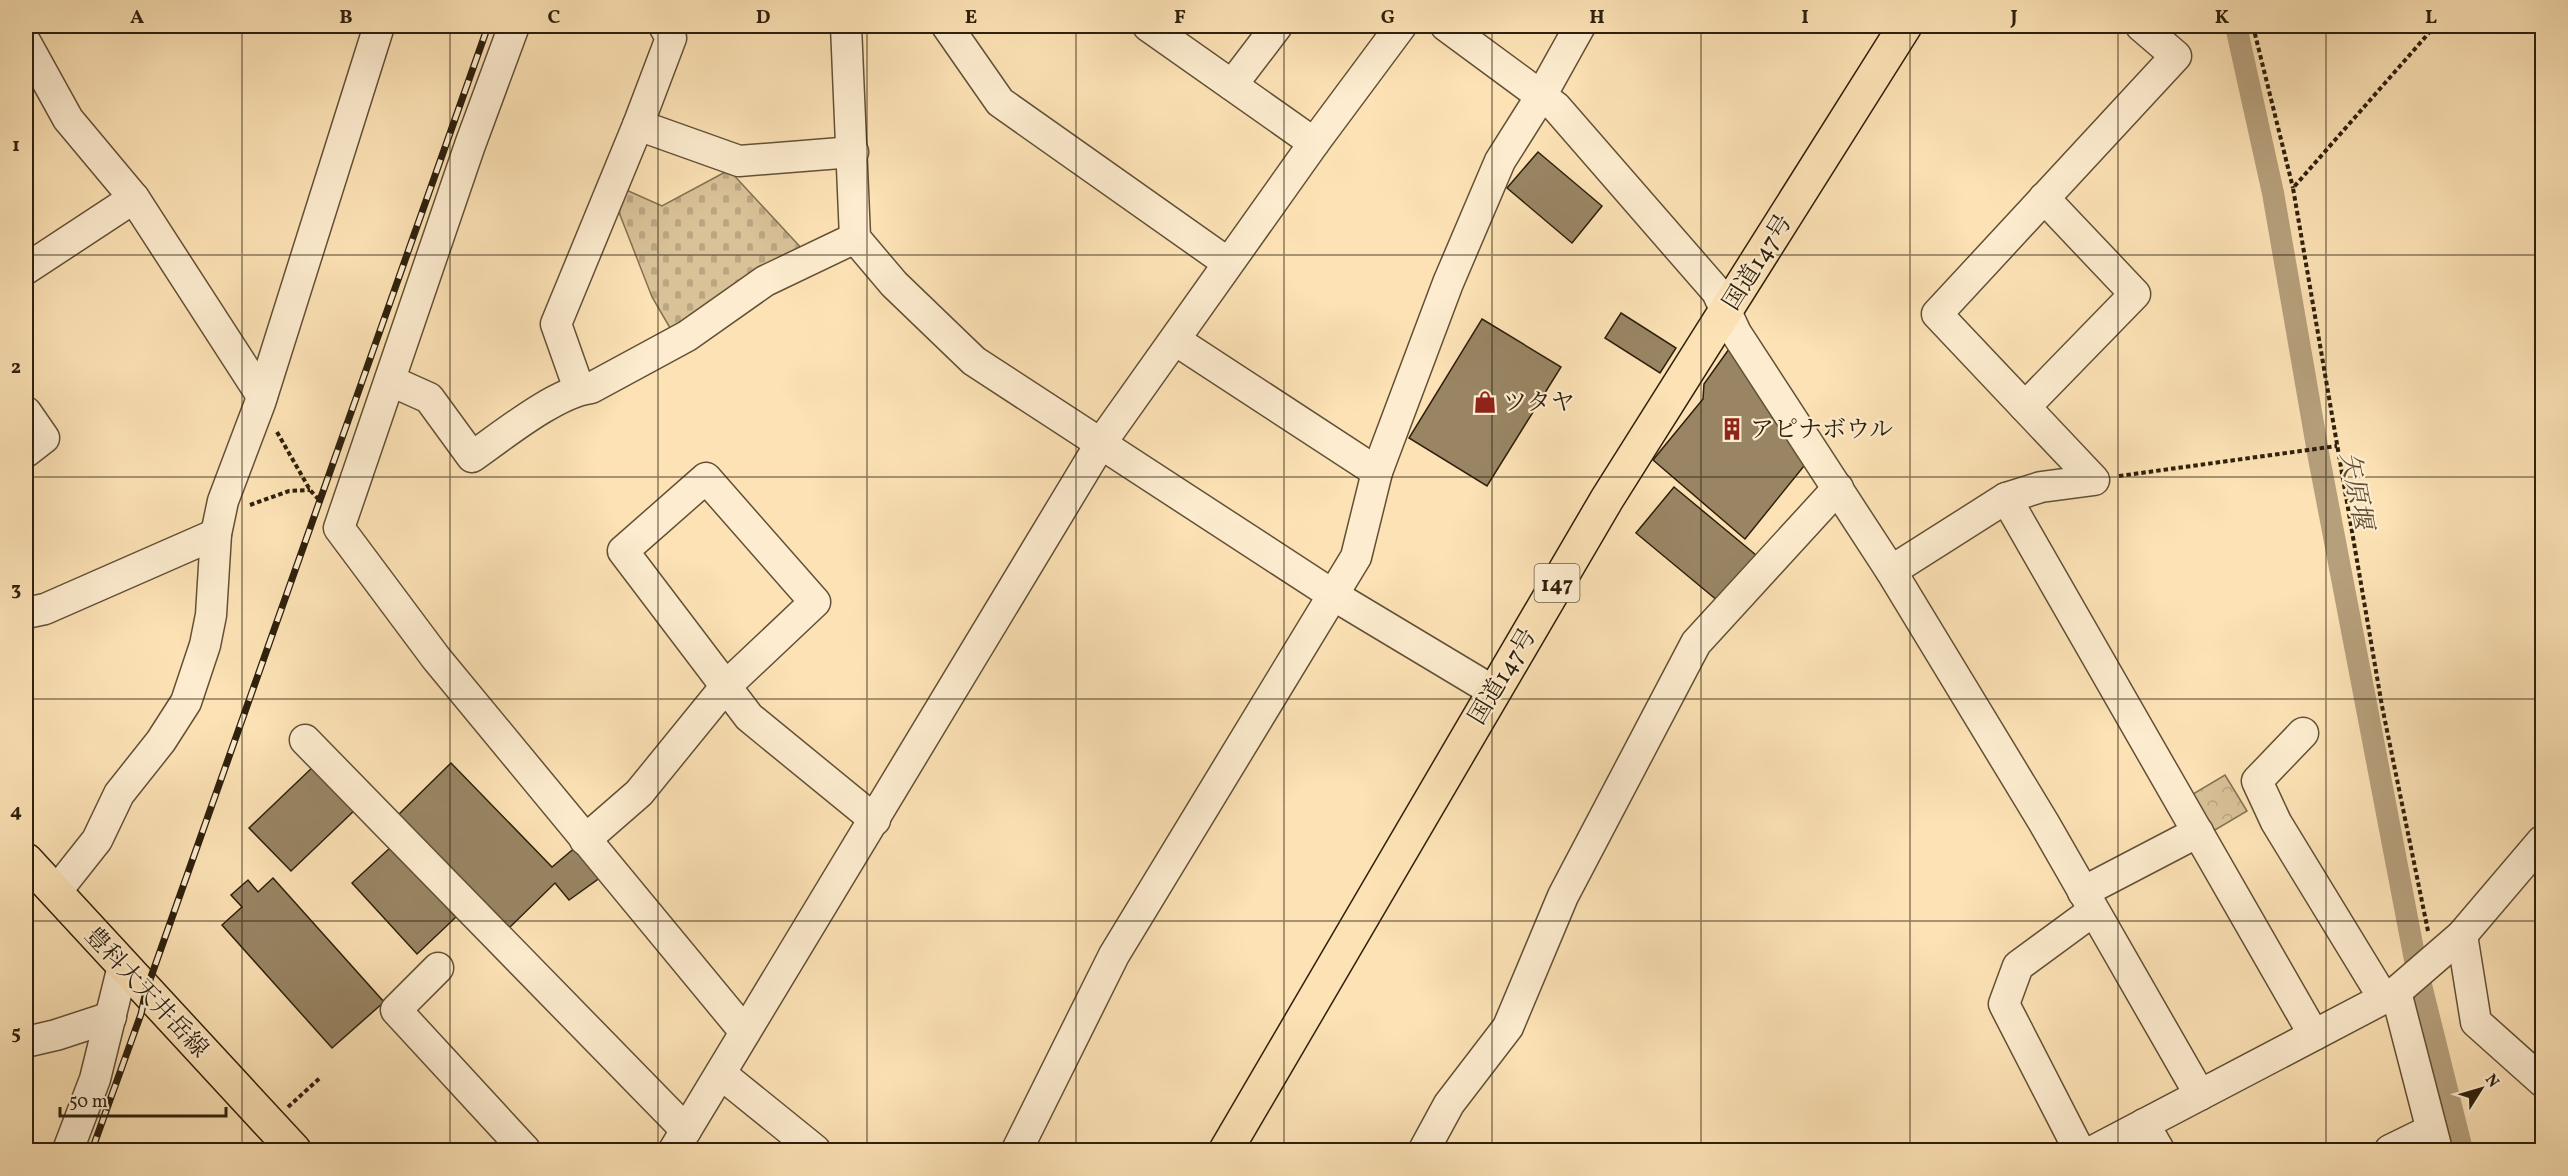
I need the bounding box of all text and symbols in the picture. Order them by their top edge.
text: A [130,4,144,32]
text: B [339,4,353,32]
text: C [548,4,561,32]
text: D [756,4,770,32]
text: E [965,4,977,32]
text: F [1174,4,1186,32]
text: G [1381,4,1395,32]
text: H [1589,4,1605,32]
text: I [1801,4,1809,32]
text: J [2009,4,2018,32]
text: K [2215,4,2230,32]
text: L [2425,4,2437,32]
text: 1 [12,132,20,160]
street label: 国道147号 [1716,209,1802,318]
text: 2 [11,354,21,382]
place label: ツタヤ [1503,387,1575,421]
shop icon: ツタヤ [1472,389,1498,415]
place label: アピナボウル [1750,414,1893,448]
building icon: アピナボウル [1719,416,1745,442]
water label: 矢原堰 [2330,449,2381,536]
road number: 147 [1534,564,1580,602]
text: 3 [11,576,21,604]
street label: 国道147号 [1462,622,1546,732]
text: 4 [10,798,22,826]
street label: 豊科大天井岳線 [76,920,215,1066]
text: 5 [11,1020,21,1048]
north arrow [2451,1059,2511,1119]
text: N [2479,1070,2504,1093]
scale bar [60,1080,226,1118]
text: 50 m [69,1090,108,1115]

